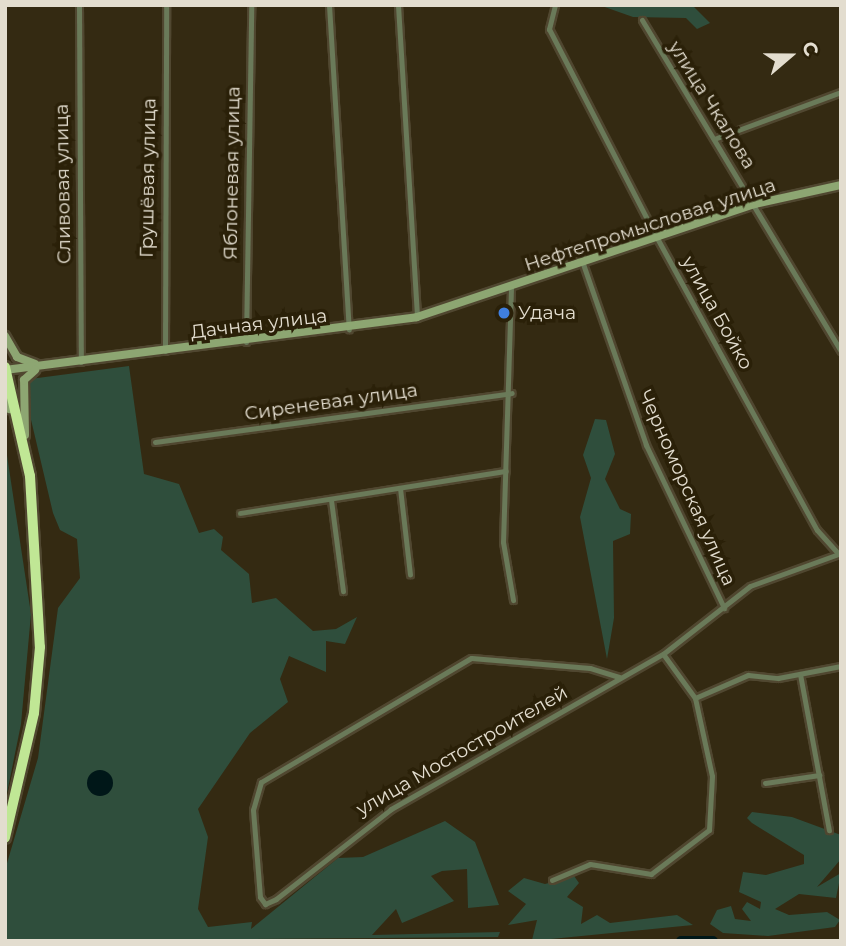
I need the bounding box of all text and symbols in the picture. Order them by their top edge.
north arrow [755,21,825,91]
street label: улица Чкалова [664,37,760,173]
text: С [797,38,823,59]
street label: Яблоневая улица [219,86,245,260]
street label: Грушёвая улица [135,98,161,258]
street label: Сливовая улица [50,104,76,264]
street label: Нефтепромысловая улица [521,174,779,276]
street label: улица Бойко [676,252,758,374]
place label: Удача [518,302,576,324]
street label: Дачная улица [189,304,329,344]
marker: Удача [496,305,512,321]
street label: Сиреневая улица [243,379,419,425]
street label: Черноморская улица [634,387,740,589]
street label: улица Мостостроителей [352,681,572,821]

